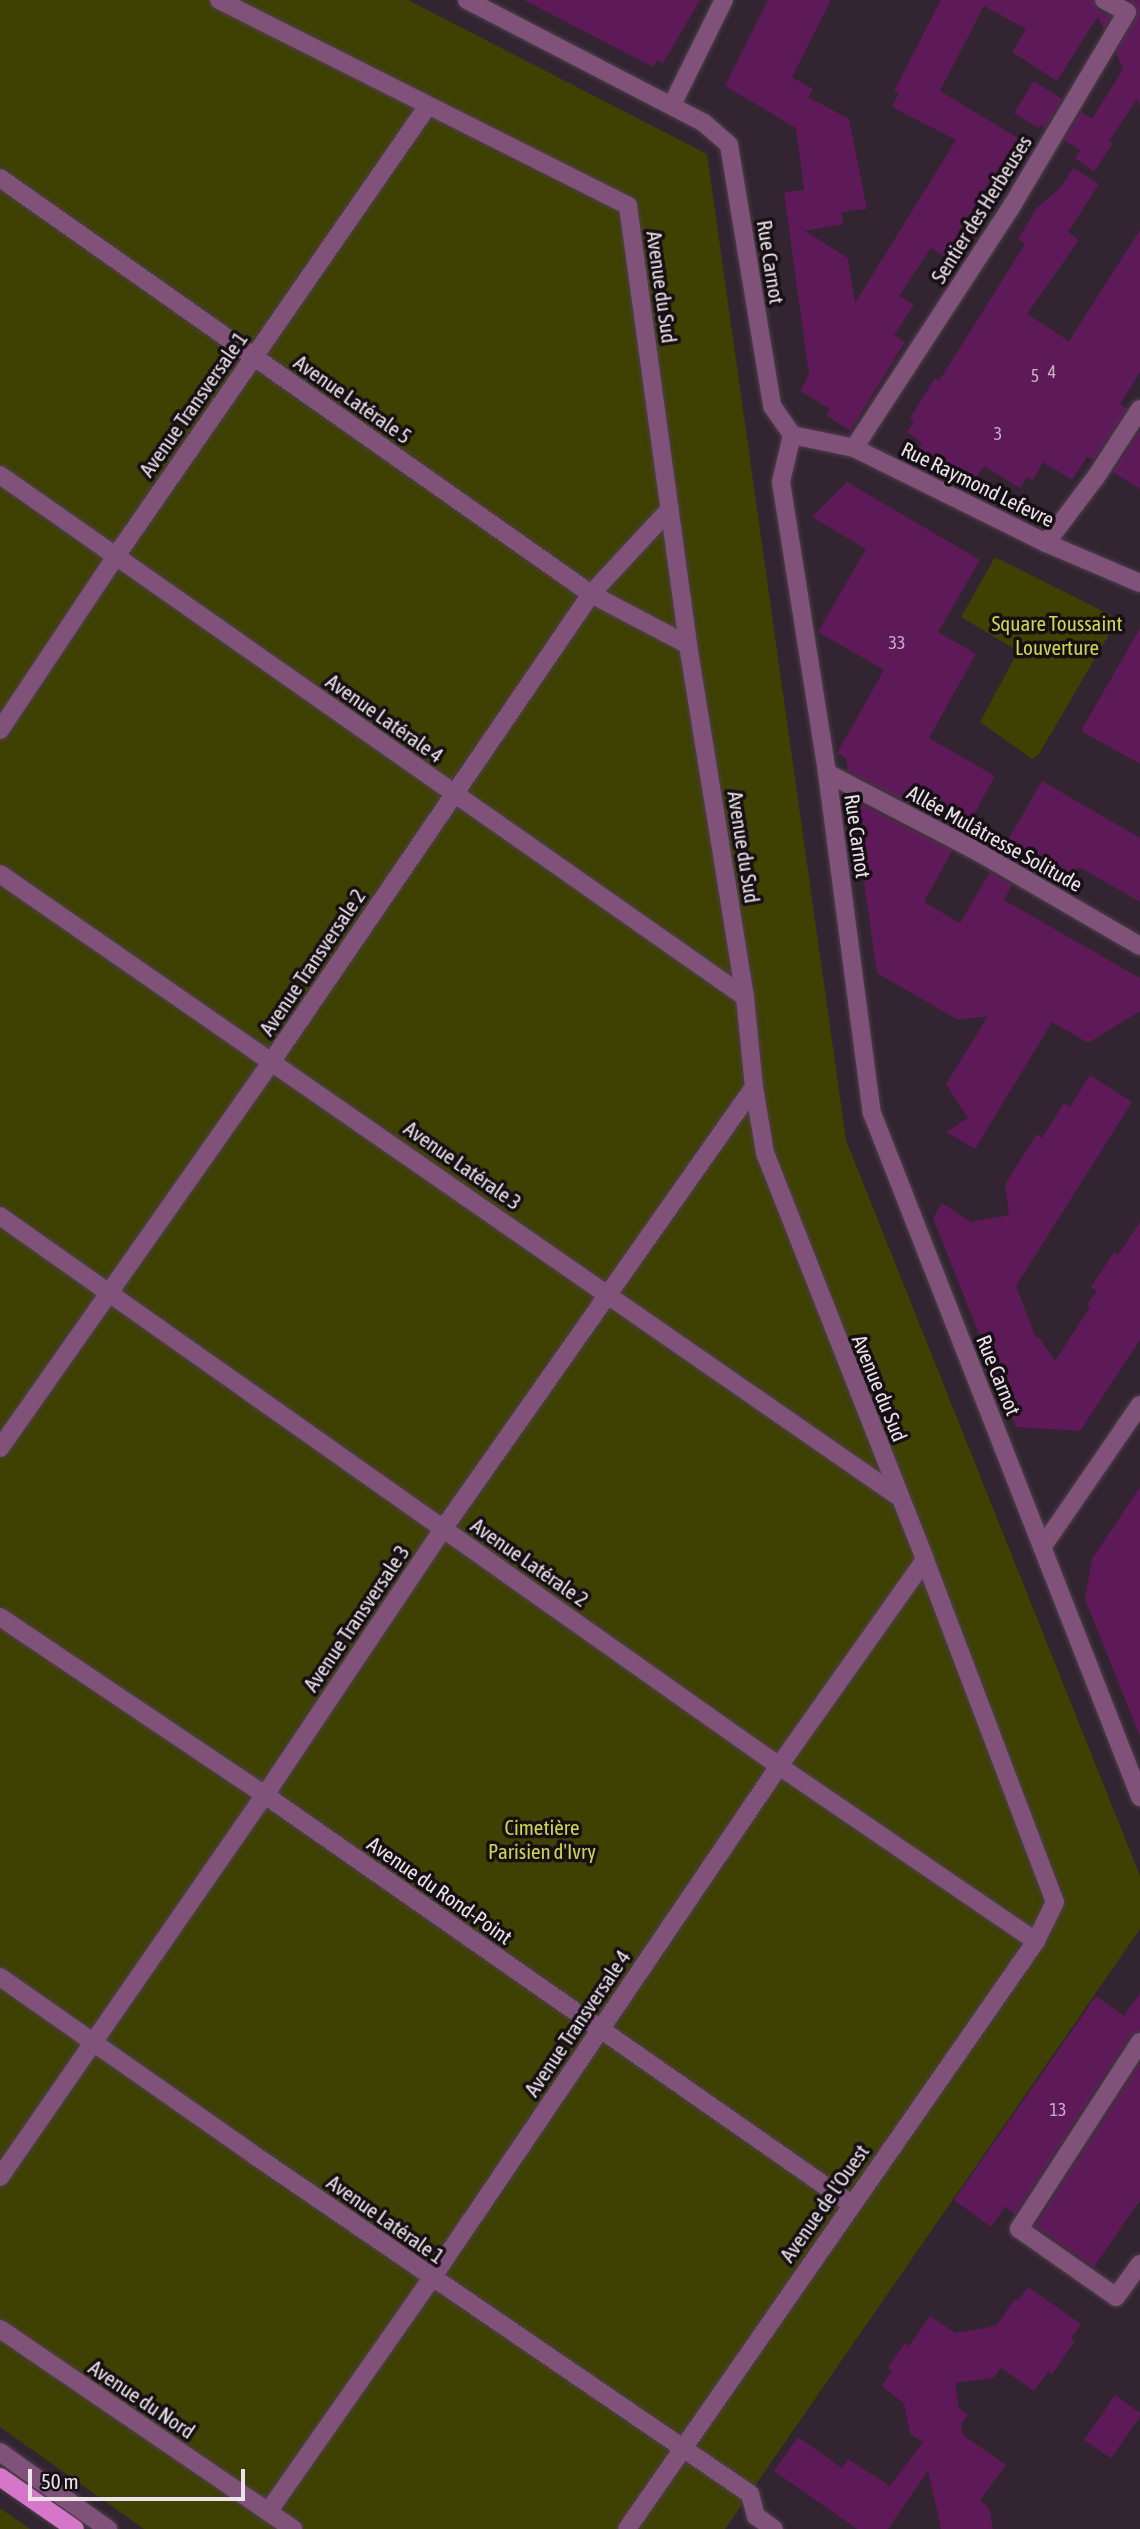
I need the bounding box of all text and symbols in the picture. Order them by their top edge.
street label: Sentier des Herbeuses [925,130,1037,288]
street label: Rue Carnot [752,218,790,306]
street label: Avenue du Sud [642,229,682,345]
street label: Avenue Transversale 1 [134,327,252,481]
street label: Avenue Latérale 5 [289,349,417,449]
house number: 4 [1048,361,1056,383]
house number: 5 [1031,365,1039,387]
house number: 3 [994,423,1002,445]
street label: Rue Raymond Lefevre [897,436,1059,532]
park label: Square Toussaint Louverture [992,610,1122,660]
house number: 33 [889,632,905,654]
street label: Avenue Latérale 4 [321,668,449,768]
street label: Allée Mulâtresse Solitude [903,779,1087,897]
street label: Avenue du Sud [723,789,765,905]
street label: Rue Carnot [840,792,876,880]
street label: Avenue Transversale 2 [254,884,370,1040]
street label: Avenue Latérale 3 [399,1115,527,1215]
street label: Avenue du Sud [847,1331,913,1445]
street label: Rue Carnot [971,1331,1027,1419]
street label: Avenue Latérale 2 [466,1512,594,1612]
street label: Avenue Transversale 3 [298,1540,414,1696]
park label: Cimetière Parisien d'Ivry [488,1814,596,1864]
street label: Avenue du Rond-Point [363,1831,517,1949]
street label: Avenue Transversale 4 [519,1945,635,2101]
house number: 13 [1050,2099,1066,2121]
street label: Avenue de l'Ouest [774,2139,874,2267]
street label: Avenue Latérale 1 [322,2169,450,2269]
street label: Avenue du Nord [84,2354,200,2444]
scale bar [32,2456,248,2500]
text: 50 m [41,2469,79,2493]

